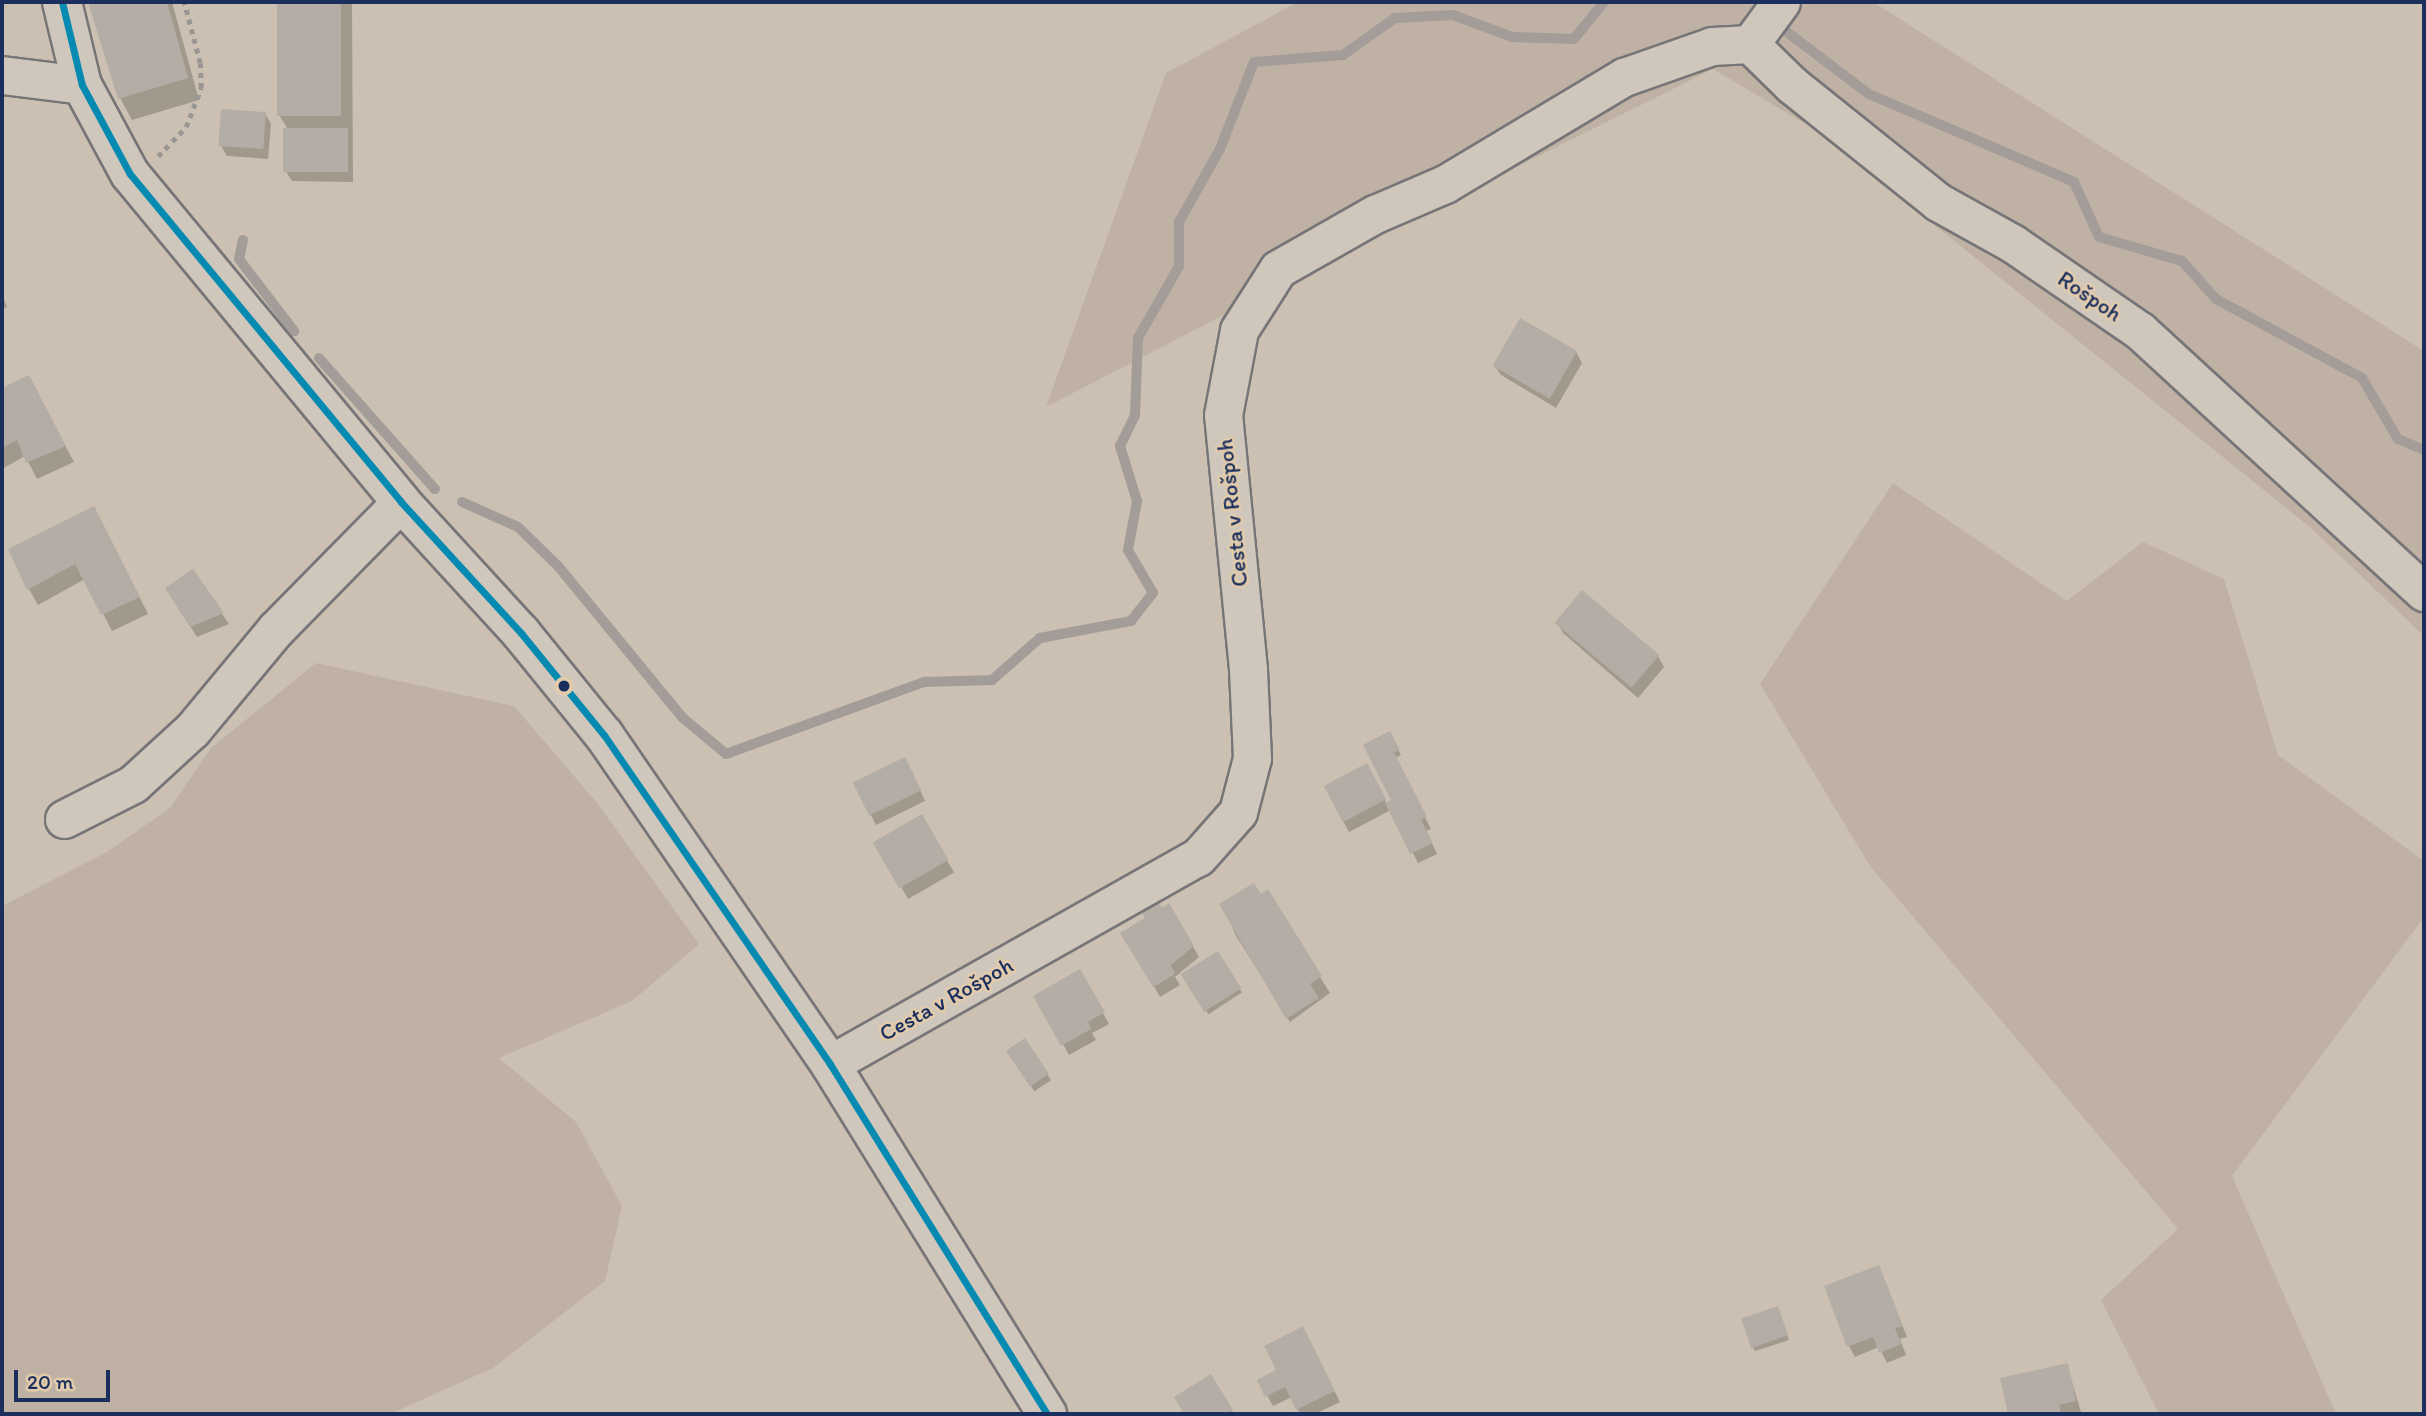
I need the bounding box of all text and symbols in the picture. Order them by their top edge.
street label: Rošpoh [2053,265,2127,327]
street label: Cesta v Rošpoh [1211,438,1253,588]
unlabelled marker [557,679,571,693]
street label: Cesta v Rošpoh [874,951,1018,1047]
scale bar [18,1356,114,1400]
text: 20 m [27,1369,73,1394]

